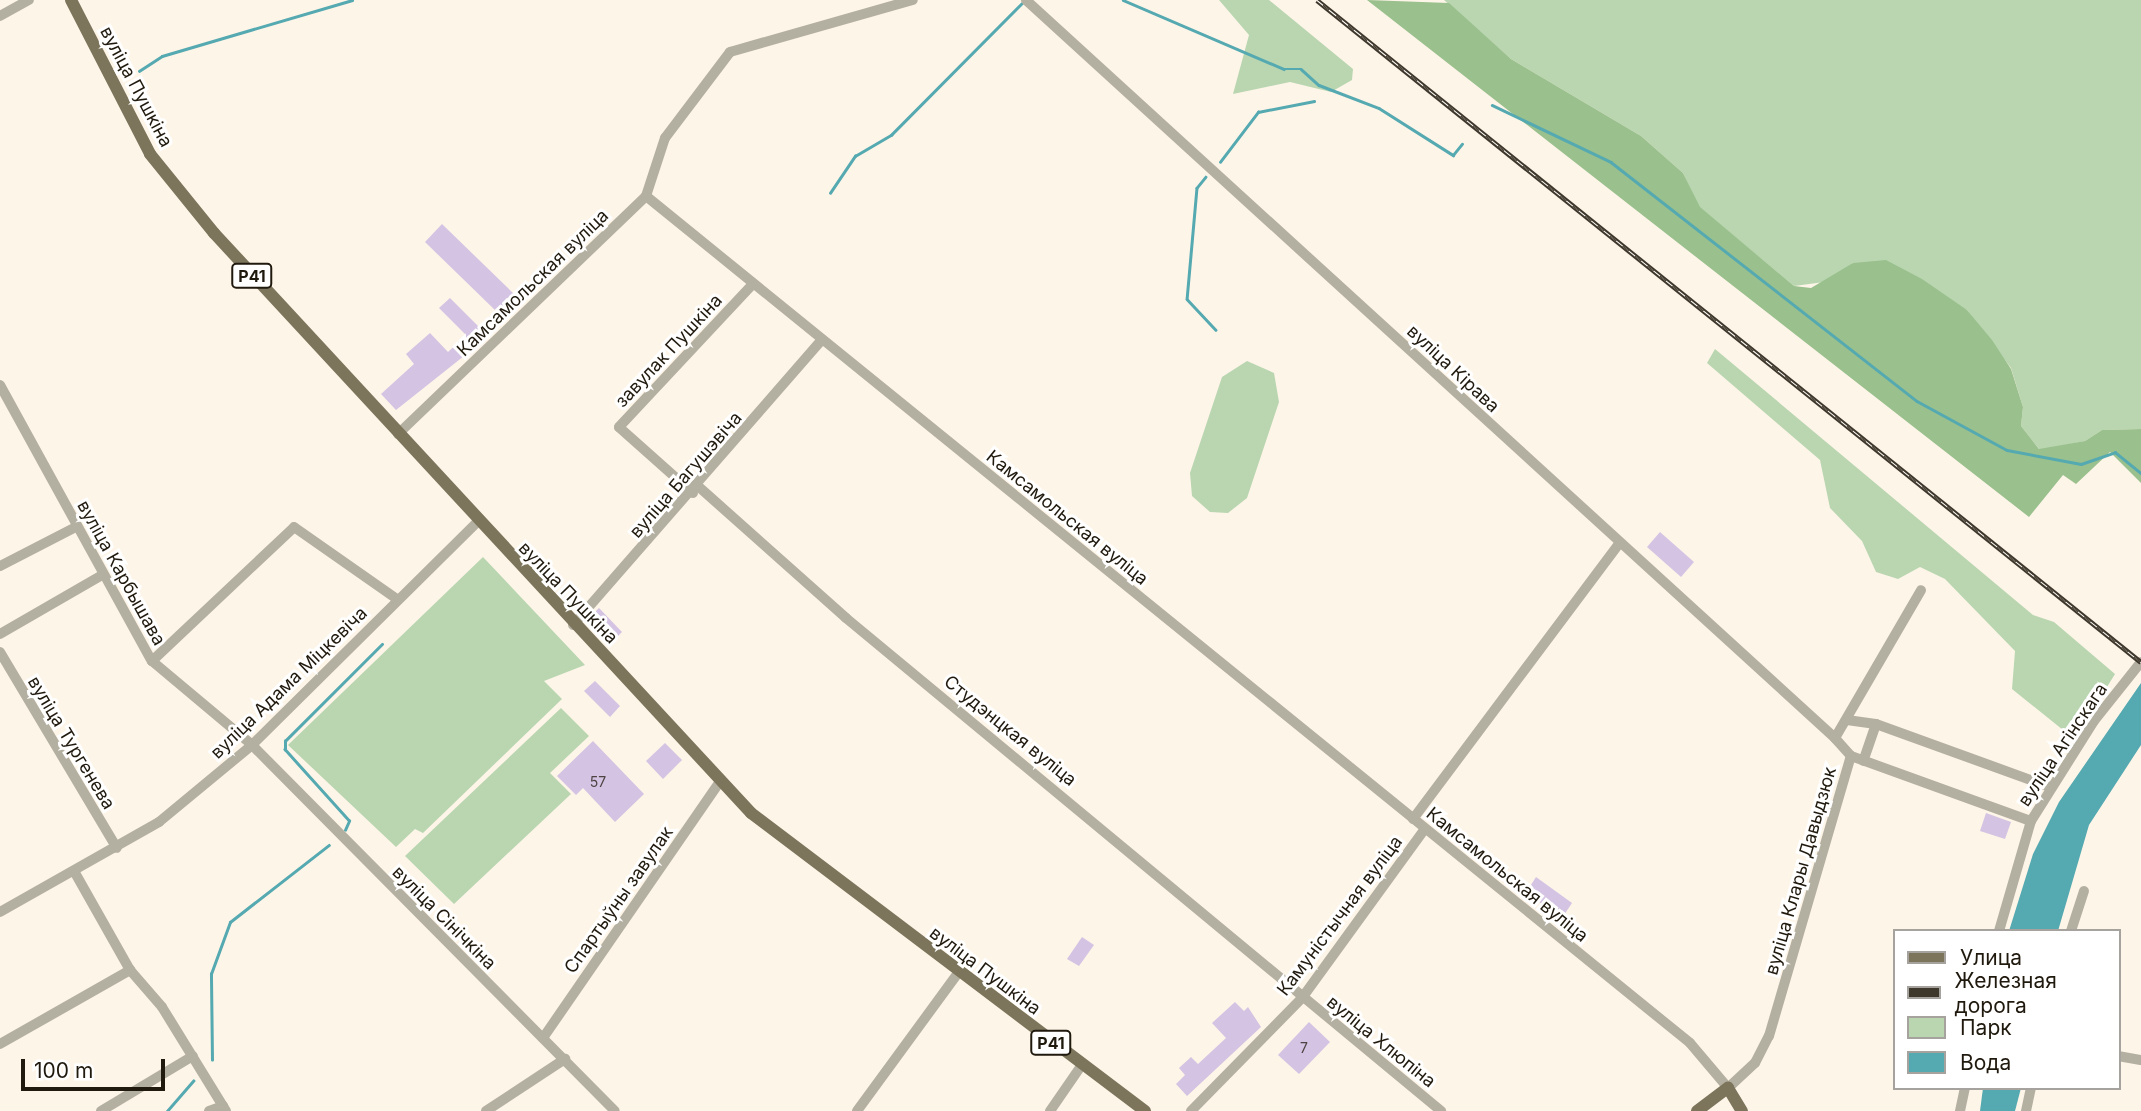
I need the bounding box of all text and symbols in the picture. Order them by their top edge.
street label: вуліца Пушкіна [95,23,177,151]
street label: Камсамольская вуліца [453,205,613,361]
road number: Р41 [231,264,273,288]
street label: завулак Пушкіна [611,290,727,412]
street label: вуліца Кірава [1402,321,1504,417]
street label: вуліца Багушэвіча [625,408,747,542]
street label: Камсамольская вуліца [982,446,1152,590]
street label: вуліца Карбышава [72,497,170,649]
street label: вуліца Пушкіна [514,538,622,648]
street label: вуліца Адама Міцкевіча [206,603,372,763]
street label: Студэнцкая вуліца [940,671,1080,791]
street label: вуліца Тургенева [23,673,119,813]
street label: вуліца Агінскага [2014,679,2112,811]
street label: вуліца Клары Давыдзюк [1761,764,1841,978]
house number: 57 [590,774,606,790]
street label: Камсамольская вуліца [1422,803,1592,947]
street label: Спартыўны завулак [560,822,678,978]
street label: Камуністычная вуліца [1273,832,1407,1000]
street label: вуліца Сінічкіна [388,862,500,974]
street label: вуліца Пушкіна [925,922,1045,1020]
legend [1892,929,2120,1090]
text: Улица [1960,945,2022,970]
text: Железная дорога [1955,968,2057,1018]
street label: вуліца Хлюпіна [1322,992,1440,1092]
text: Парк [1960,1015,2012,1040]
road number: Р41 [1030,1030,1072,1056]
house number: 7 [1300,1040,1308,1056]
scale bar [24,1044,168,1088]
text: Вода [1960,1050,2011,1075]
text: 100 m [34,1058,93,1083]

